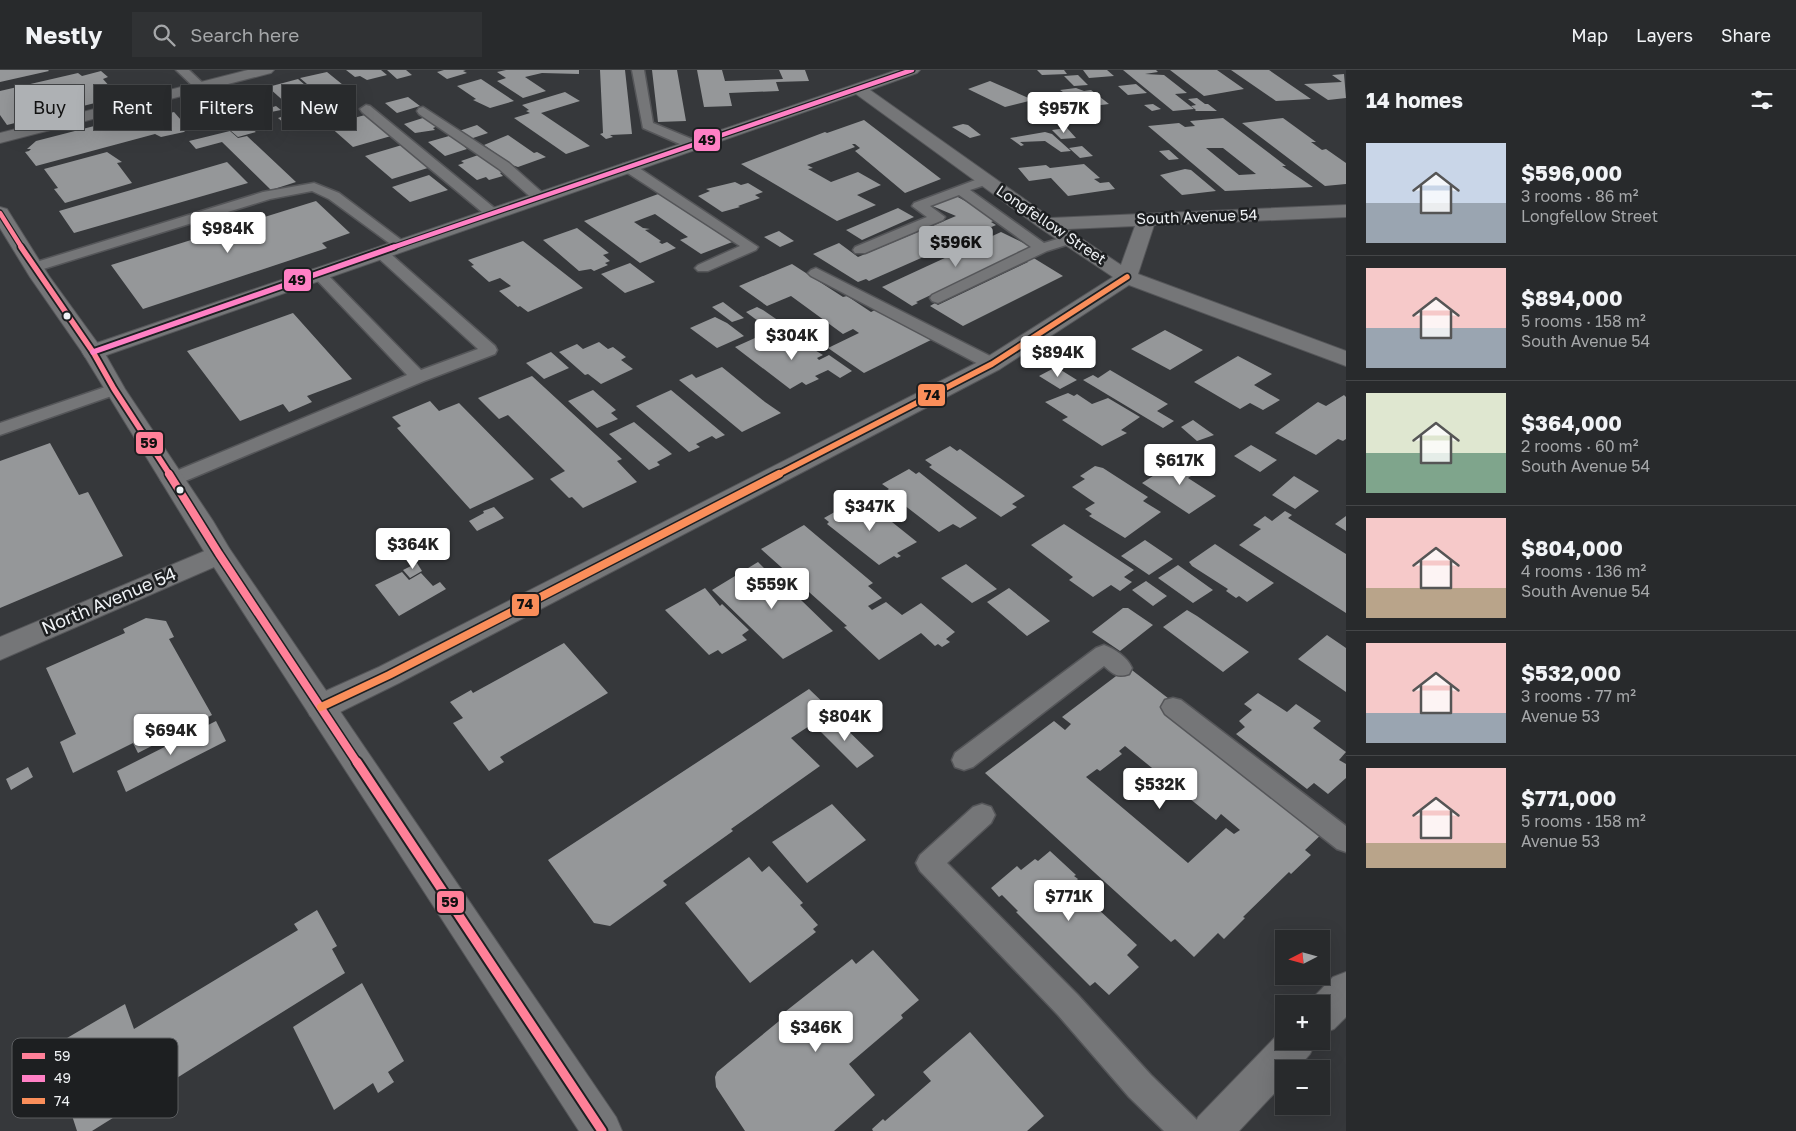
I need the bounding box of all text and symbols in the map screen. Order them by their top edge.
search box [132,12,482,57]
text: Nestly [25,20,102,49]
icon: search [150,21,178,49]
text: Search here [190,23,299,46]
text: Map [1571,24,1608,46]
text: Layers [1636,24,1693,46]
text: Share [1721,24,1771,46]
chip: Buy [15,85,84,130]
chip: Rent [94,85,171,130]
chip: Filters [181,85,272,130]
chip: New [282,85,356,130]
icon: filters [1748,86,1776,114]
text: 14 homes [1366,87,1463,113]
pin: $957K [1029,92,1099,134]
text: $957K [1039,98,1089,118]
line badge: 49 [693,128,721,152]
text: 49 [698,131,716,148]
text: $596,000 [1521,160,1622,186]
icon: home [1406,163,1466,223]
street label: Longfellow Street [993,181,1110,268]
text: 3 rooms · 86 m² [1521,186,1638,206]
street label: South Avenue 54 [1136,205,1258,227]
text: Longfellow Street [1521,206,1658,226]
pin: $984K [193,212,263,254]
text: $984K [202,218,254,238]
pin: $596K [921,226,991,268]
text: $596K [930,232,982,252]
line badge: 49 [283,268,312,292]
text: 49 [288,271,306,288]
text: $894,000 [1521,285,1623,311]
icon: home [1406,288,1466,348]
unlabelled marker [62,311,72,321]
text: 5 rooms · 158 m² [1521,311,1646,331]
pin: $304K [757,318,827,361]
text: $304K [766,325,818,345]
text: South Avenue 54 [1521,331,1650,351]
pin: $894K [1023,336,1093,378]
text: $894K [1032,342,1084,362]
line badge: 74 [917,383,946,407]
text: 74 [924,386,940,403]
text: $364,000 [1521,410,1622,436]
icon: home [1406,413,1466,473]
line badge: 59 [135,431,164,455]
text: 59 [140,434,158,451]
text: 2 rooms · 60 m² [1521,436,1639,456]
pin: $617K [1145,444,1215,486]
text: $617K [1155,450,1205,470]
text: South Avenue 54 [1521,456,1650,476]
unlabelled marker [175,485,185,495]
pin: $347K [835,490,905,532]
text: $347K [845,496,895,516]
pin: $364K [378,528,448,570]
text: $364K [387,534,439,554]
text: $804,000 [1521,535,1623,561]
icon: home [1406,538,1466,598]
text: 4 rooms · 136 m² [1521,561,1646,581]
street label: North Avenue 54 [38,562,179,638]
pin: $559K [737,568,807,610]
text: $559K [746,574,798,594]
text: South Avenue 54 [1521,581,1650,601]
line badge: 74 [511,593,540,617]
text: 74 [517,595,533,612]
text: $532,000 [1521,660,1621,686]
icon: home [1406,663,1466,723]
text: 3 rooms · 77 m² [1521,686,1636,706]
pin: $804K [810,700,880,742]
text: $804K [819,706,871,726]
text: Avenue 53 [1521,706,1600,726]
pin: $694K [136,714,206,756]
text: $694K [145,720,197,740]
pin: $532K [1125,768,1195,810]
text: $532K [1134,774,1186,794]
text: $771,000 [1521,785,1616,811]
icon: home [1406,788,1466,848]
text: 5 rooms · 158 m² [1521,811,1646,831]
text: Avenue 53 [1521,831,1600,851]
pin: $771K [1034,880,1104,922]
text: $771K [1045,886,1093,906]
line badge: 59 [436,890,465,914]
text: 59 [441,893,459,910]
north arrow [1275,930,1330,985]
map controls [1275,930,1330,1115]
button: + [1275,995,1330,1050]
pin: $346K [781,1010,851,1053]
text: $346K [790,1017,842,1037]
legend [12,1038,178,1118]
text: 59 [54,1047,71,1064]
button: − [1275,1060,1330,1115]
text: 49 [54,1069,71,1086]
text: 74 [54,1092,70,1109]

